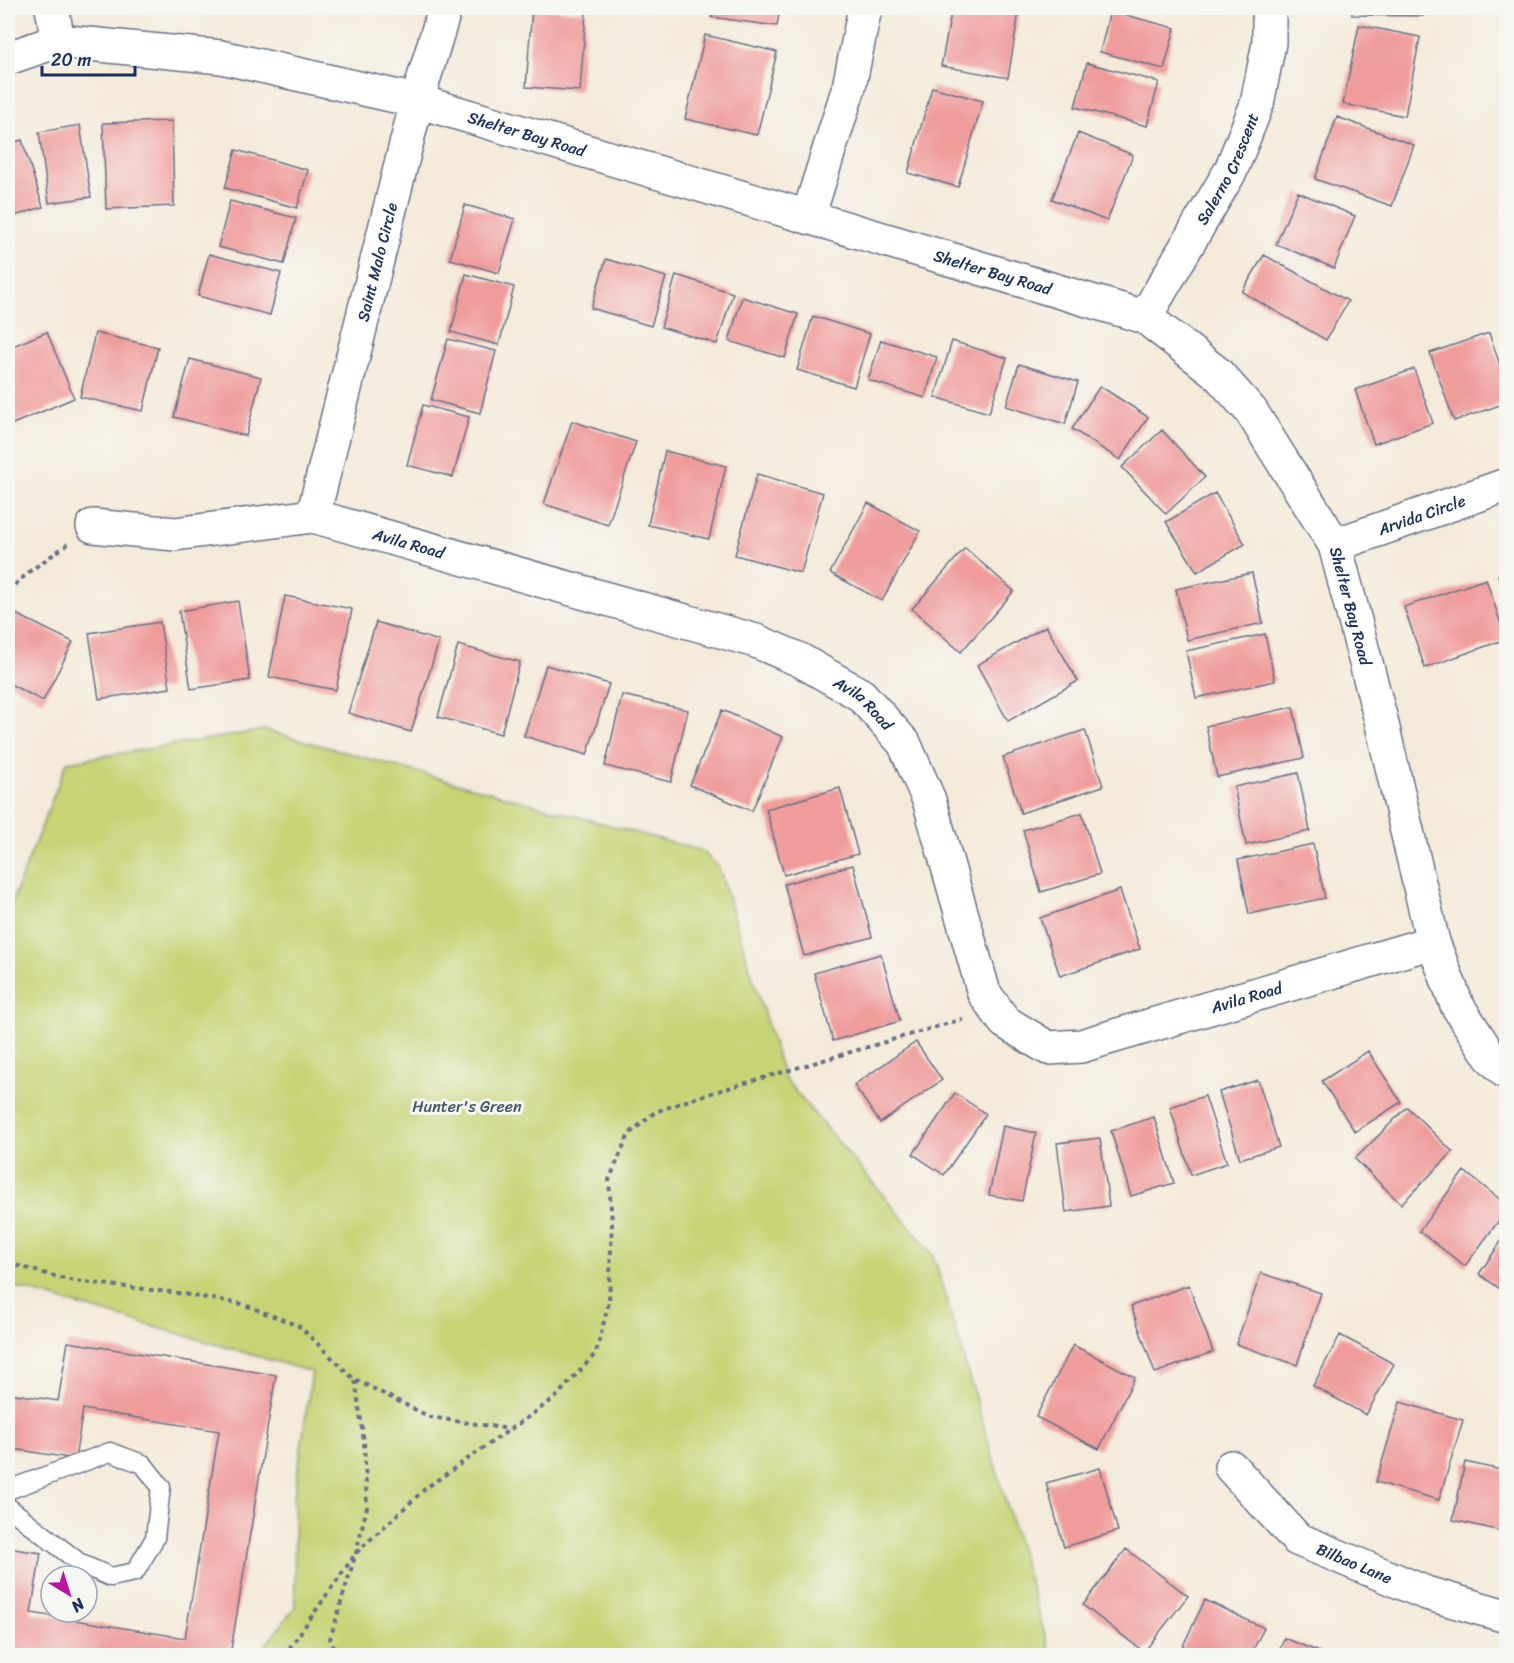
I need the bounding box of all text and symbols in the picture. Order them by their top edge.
scale bar [42,39,135,77]
text: 20 m [51,44,91,76]
street label: Shelter Bay Road [464,102,591,165]
street label: Salerno Crescent [1187,108,1267,230]
street label: Saint Malo Circle [348,199,406,324]
street label: Shelter Bay Road [930,241,1057,303]
street label: Arvida Circle [1373,486,1470,544]
street label: Avila Road [369,519,449,567]
street label: Shelter Bay Road [1321,543,1381,670]
street label: Avila Road [827,667,902,738]
street label: Avila Road [1206,972,1287,1022]
park label: Hunter's Green [412,1092,522,1121]
street label: Bilbao Lane [1312,1534,1397,1592]
north arrow [39,1564,99,1624]
text: N [64,1590,92,1621]

